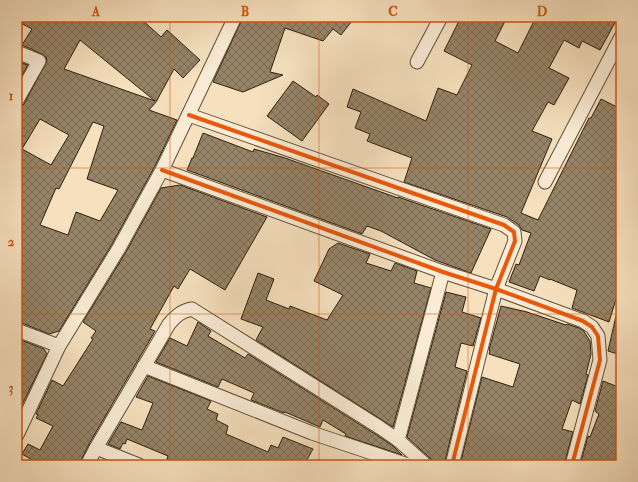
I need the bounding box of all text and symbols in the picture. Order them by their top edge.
text: A [91,4,101,20]
text: B [241,4,249,20]
text: C [388,4,398,20]
text: D [537,4,548,20]
text: 1 [9,88,14,104]
text: 2 [8,234,15,250]
text: 3 [9,380,14,396]

